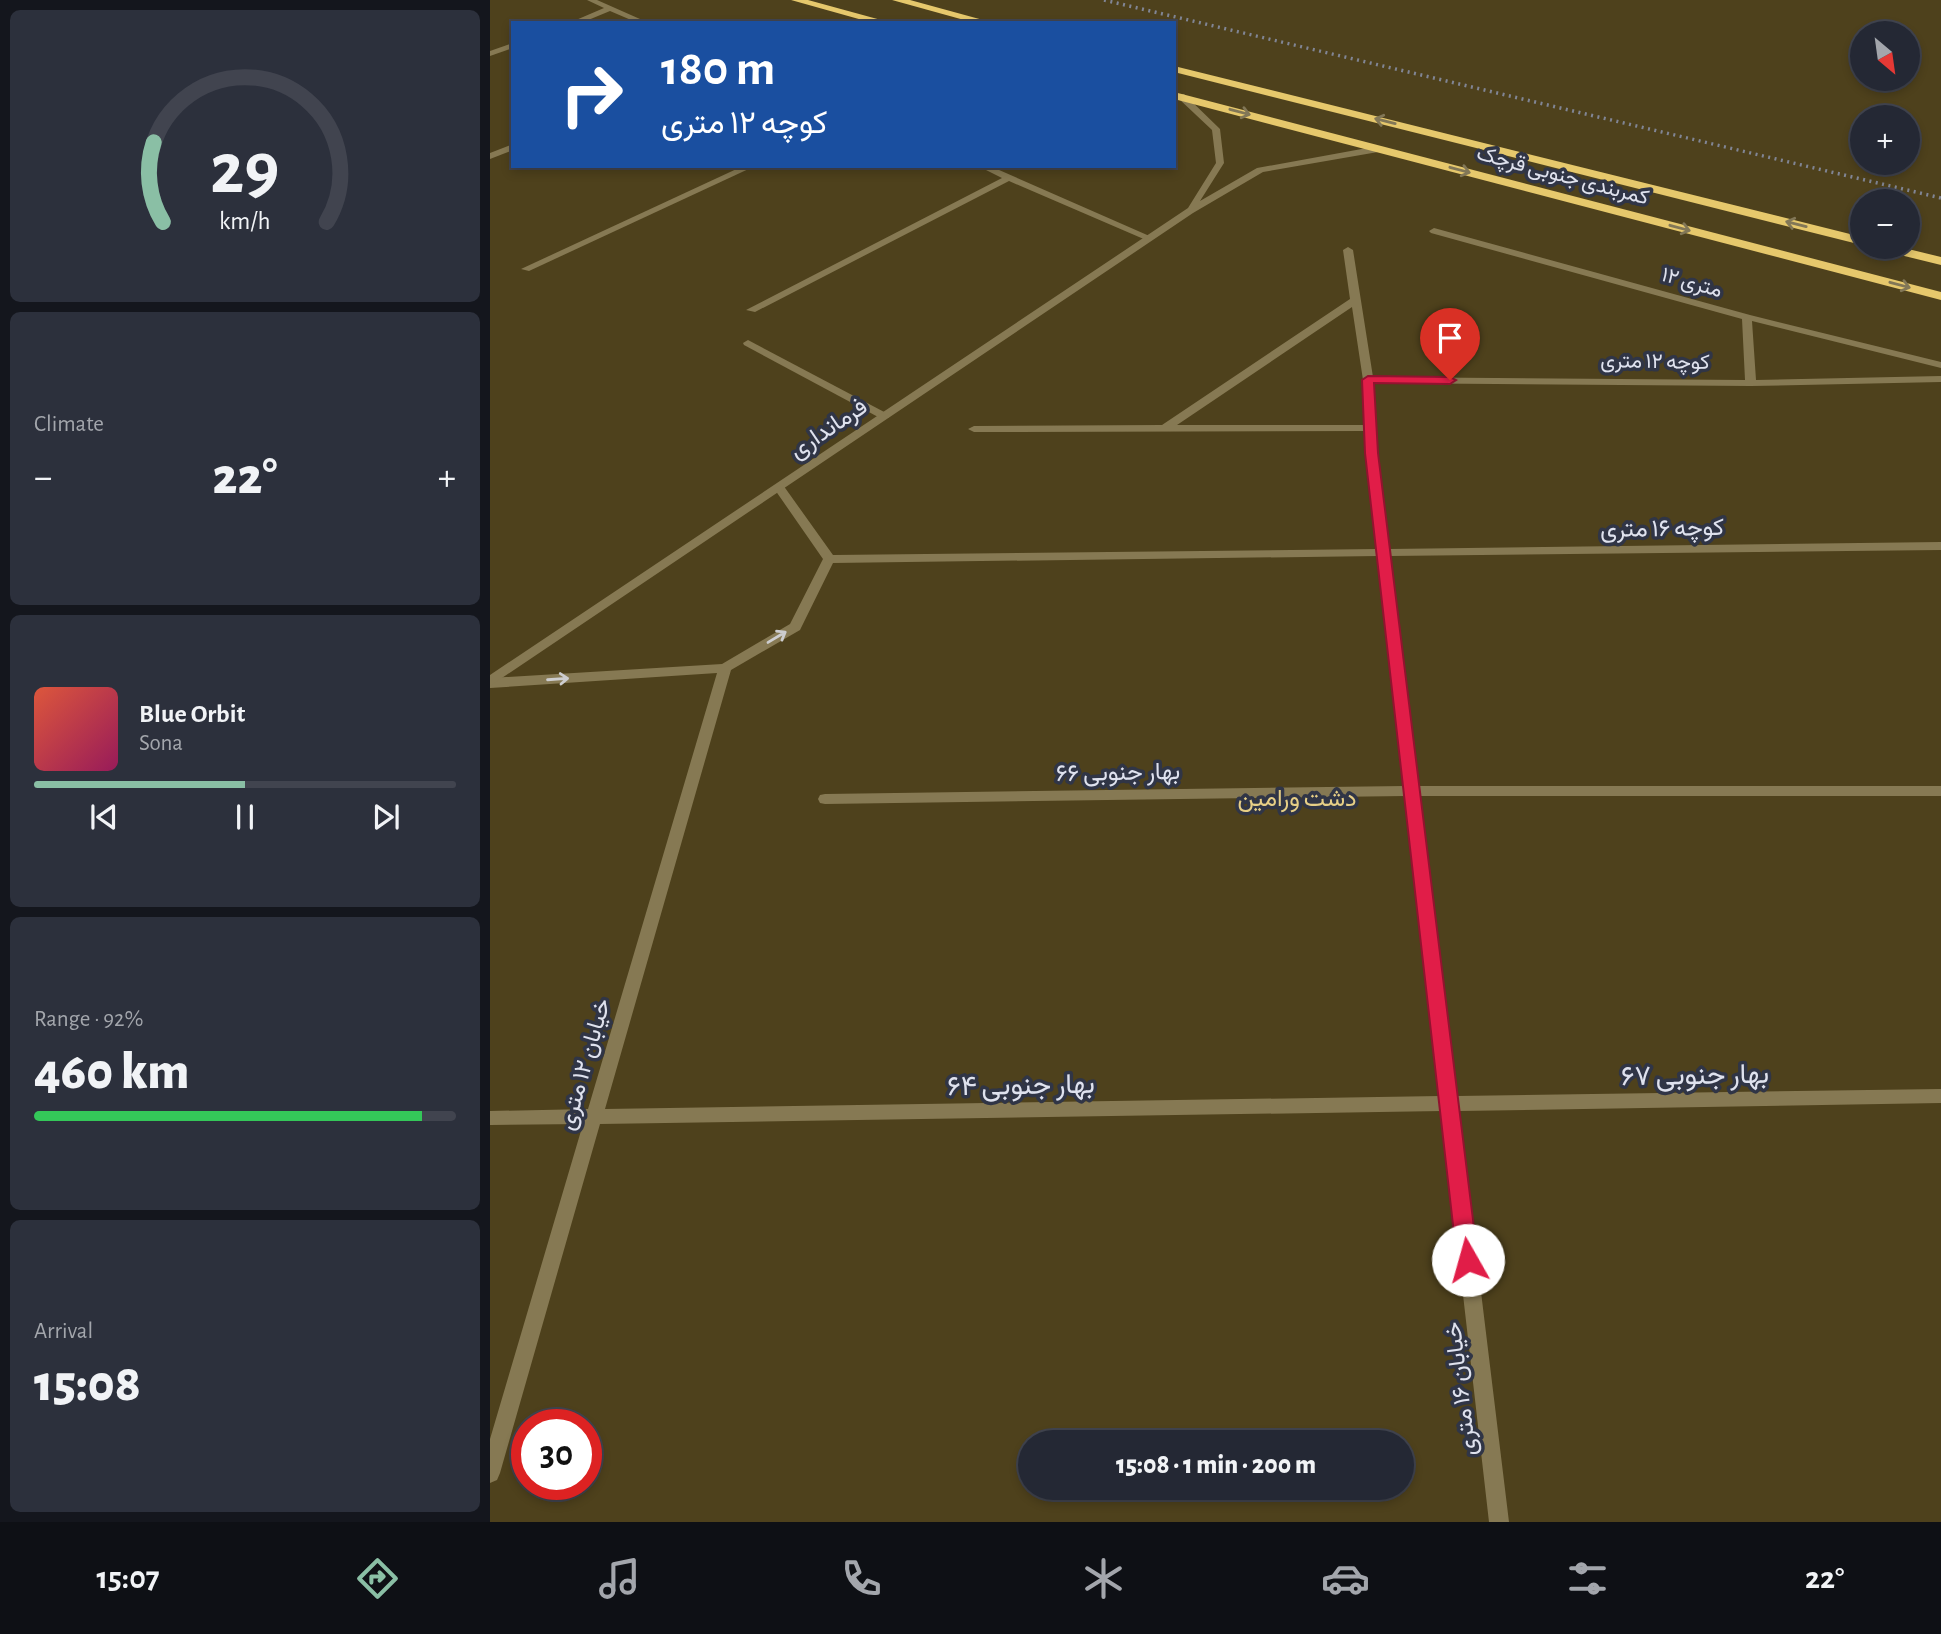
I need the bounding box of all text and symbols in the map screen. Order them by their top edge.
north arrow [1850,21,1920,91]
map controls [1850,21,1920,259]
text: 180 m [661,45,775,94]
icon: right [546,49,637,140]
button: + [1850,105,1920,175]
one-way arrow [1228,106,1251,119]
text: کوچه ۱۲ متری [661,107,827,139]
one-way arrow [1374,114,1397,127]
text: 29 [210,135,280,208]
street label: کمربندی جنوبی قرچک [1474,142,1651,211]
one-way arrow [1448,164,1471,177]
button: − [1850,189,1920,259]
text: km/h [219,209,271,234]
one-way arrow [1785,217,1808,230]
one-way arrow [1668,222,1691,235]
street label: ۱۲ متری [1659,264,1725,303]
one-way arrow [1889,279,1911,292]
pin [1420,308,1480,380]
icon: arrive [1431,319,1469,357]
street label: کوچه ۱۲ متری [1600,350,1710,376]
street label: فرمانداری [785,394,873,465]
text: Climate [34,413,104,436]
text: 22° [212,451,278,503]
text: − [34,459,52,497]
text: + [438,459,456,497]
street label: کوچه ۱۶ متری [1600,516,1724,545]
one-way arrow [766,630,786,644]
one-way arrow [546,672,569,685]
text: Blue Orbit [139,701,245,727]
text: Sona [139,732,183,755]
street label: بهار جنوبی ۶۶ [1056,760,1181,788]
park label: دشت ورامین [1237,787,1357,813]
icon: previous [85,798,123,836]
icon: pause [226,798,264,836]
icon: next [367,798,405,836]
street label: خیابان ۱۲ متری [555,996,617,1133]
text: Range · 92% [34,1008,143,1031]
text: 460 km [34,1046,189,1098]
street label: بهار جنوبی ۶۷ [1621,1061,1769,1093]
street label: بهار جنوبی ۶۴ [947,1071,1095,1103]
position arrow [1431,1223,1505,1297]
text: Arrival [34,1320,93,1343]
street label: خیابان ۱۶ متری [1441,1320,1483,1457]
text: 15:08 [34,1358,141,1410]
speed limit sign: 30 [511,1409,602,1500]
text: 15:08 · 1 min · 200 m [1116,1452,1316,1478]
icon: directions [353,1554,402,1603]
icon: music [595,1554,644,1603]
icon: phone [837,1554,886,1603]
icon: climate [1079,1554,1128,1603]
icon: car [1321,1554,1370,1603]
icon: filters [1563,1554,1612,1603]
text: 15:07 [97,1562,160,1594]
text: 22° [1805,1562,1844,1594]

